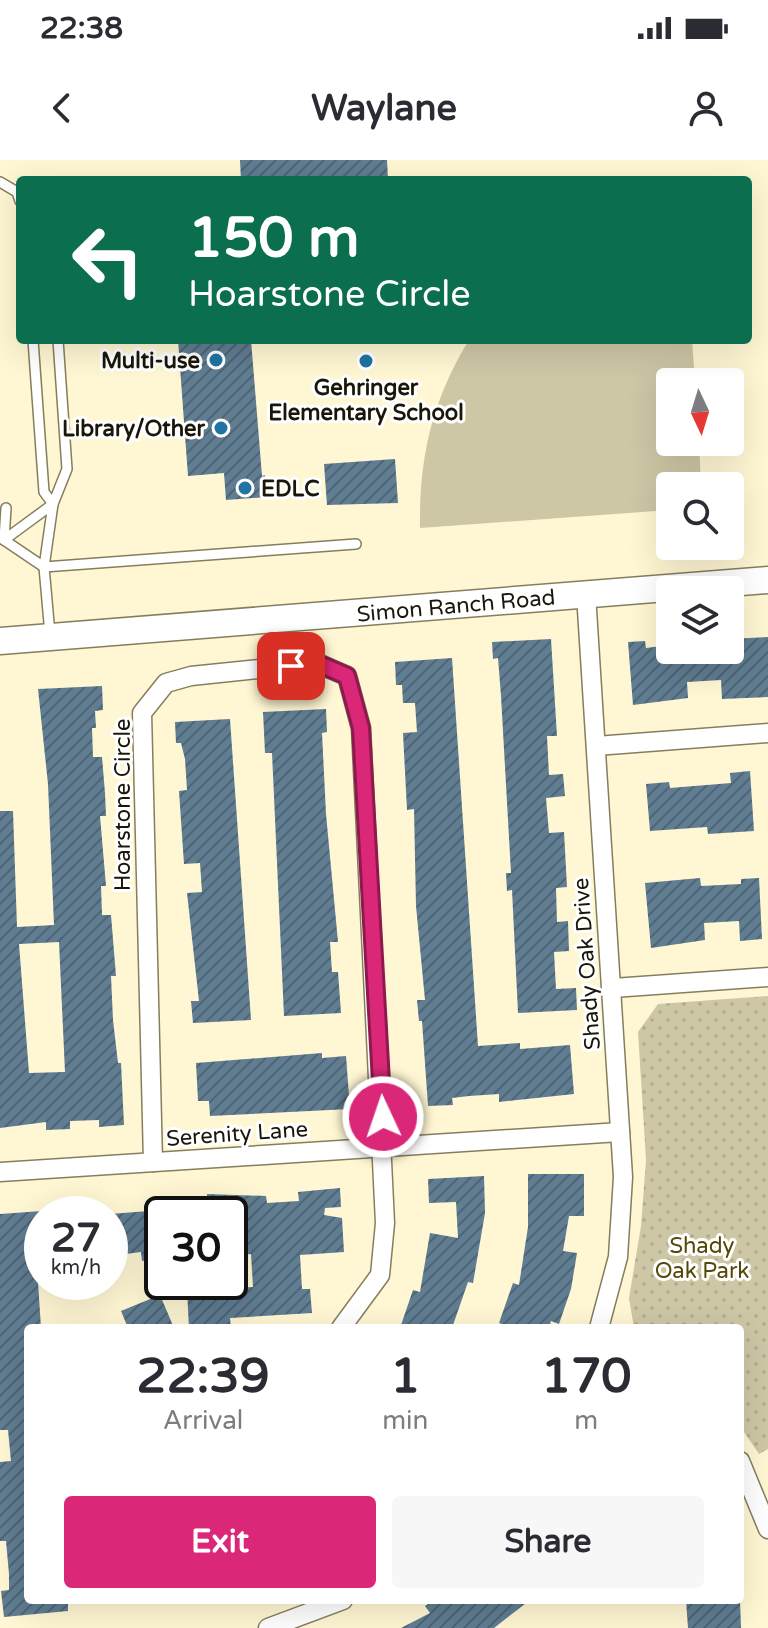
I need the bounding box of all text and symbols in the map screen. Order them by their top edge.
text: 22:38 [40,10,123,47]
icon: back [40,86,84,130]
icon: person [684,86,728,130]
text: Waylane [311,87,457,130]
text: 150 m [188,205,359,272]
icon: left [56,208,160,312]
text: Hoarstone Circle [188,273,471,316]
place label: Multi-use [101,348,200,374]
marker: Multi-use [207,351,225,369]
marker: Gehringer Elementary School [357,352,375,370]
north arrow [656,368,744,456]
map controls [656,368,744,664]
place label: Gehringer Elementary School [268,375,464,426]
place label: Library/Other [62,416,206,442]
marker: Library/Other [212,419,230,437]
button: search [656,472,744,560]
place label: EDLC [261,476,320,502]
marker: EDLC [236,479,254,497]
button: layers [656,576,744,664]
street label: Simon Ranch Road [356,584,556,628]
pin [257,632,325,700]
icon: arrive [269,644,313,688]
street label: Hoarstone Circle [110,719,136,891]
street label: Shady Oak Drive [568,877,606,1051]
position arrow [341,1075,425,1159]
street label: Serenity Lane [165,1116,309,1152]
speed limit sign: 30 [144,1196,248,1300]
text: 27 [51,1214,101,1262]
park label: Shady Oak Park [655,1233,749,1284]
text: km/h [51,1256,101,1280]
text: 22:39 [137,1348,270,1406]
text: 1 [390,1348,420,1406]
text: 170 [541,1348,631,1406]
text: Arrival [163,1405,243,1436]
text: min [382,1405,428,1436]
text: m [574,1405,598,1436]
button: Exit [64,1496,376,1588]
button: Share [392,1496,704,1588]

